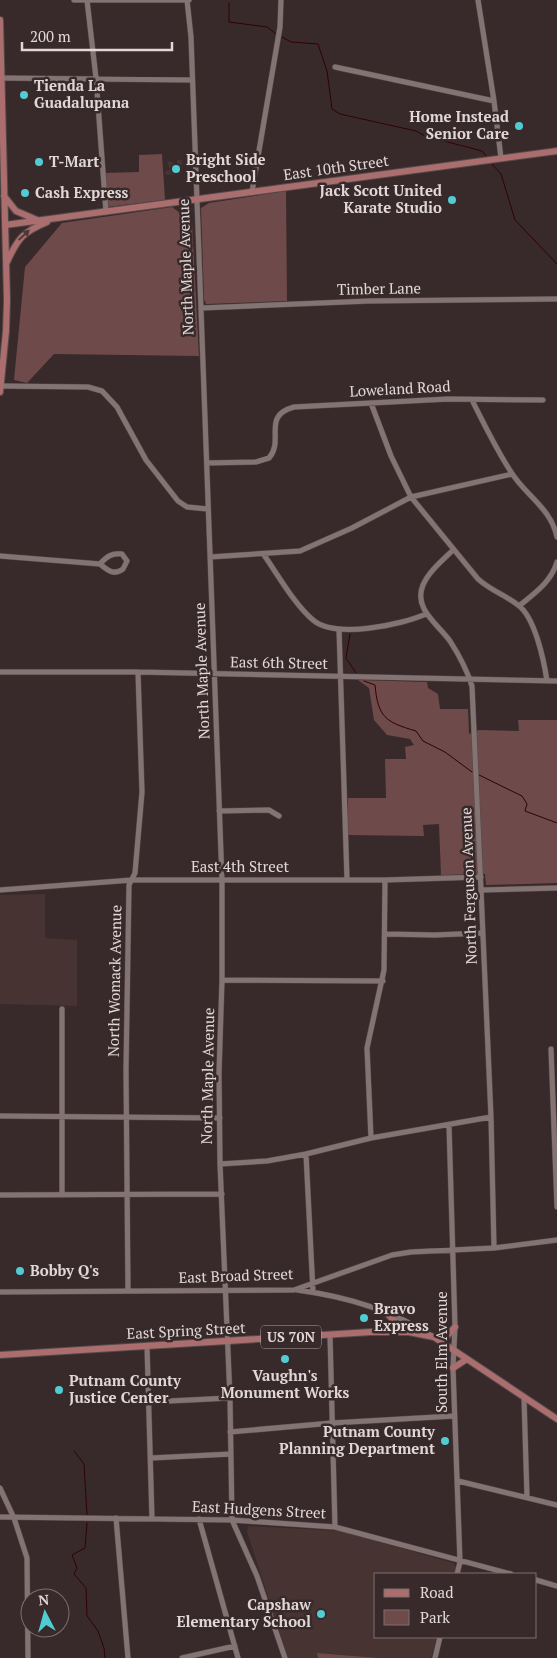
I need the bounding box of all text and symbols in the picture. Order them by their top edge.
scale bar [22,20,172,52]
text: 200 m [30,26,71,46]
place label: Tienda La Guadalupana [34,75,130,112]
marker: Tienda La Guadalupana [18,89,30,101]
place label: Home Instead Senior Care [409,106,509,143]
marker: Home Instead Senior Care [513,120,525,132]
place label: Bright Side Preschool [186,149,266,186]
street label: East 10th Street [282,150,390,184]
place label: T-Mart [49,151,99,171]
marker: T-Mart [33,156,45,168]
marker: Bright Side Preschool [170,163,182,175]
place label: Jack Scott United Karate Studio [320,180,442,217]
place label: Cash Express [35,182,128,202]
marker: Cash Express [19,187,31,199]
marker: Jack Scott United Karate Studio [446,194,458,206]
street label: North Maple Avenue [173,198,197,336]
one-way arrow [18,229,30,241]
street label: Timber Lane [337,277,421,299]
street label: Loweland Road [349,375,451,401]
street label: North Maple Avenue [189,602,213,740]
street label: East 6th Street [230,651,329,673]
street label: North Ferguson Avenue [455,807,481,965]
street label: East 4th Street [191,856,289,876]
street label: North Womack Avenue [103,905,125,1057]
street label: North Maple Avenue [196,1007,218,1144]
place label: Bobby Q's [30,1260,99,1280]
street label: East Broad Street [178,1263,294,1287]
marker: Bobby Q's [14,1265,26,1277]
street label: South Elm Avenue [431,1291,451,1413]
place label: Bravo Express [374,1298,429,1335]
marker: Bravo Express [358,1312,370,1324]
street label: East Spring Street [126,1317,246,1343]
road number: US 70N [261,1325,321,1348]
marker: Vaughn's Monument Works [279,1353,291,1365]
place label: Vaughn's Monument Works [221,1365,350,1402]
place label: Putnam County Justice Center [69,1370,182,1407]
marker: Putnam County Justice Center [53,1384,65,1396]
place label: Putnam County Planning Department [279,1421,436,1458]
marker: Putnam County Planning Department [439,1435,451,1447]
street label: East Hudgens Street [191,1495,327,1523]
legend [374,1573,537,1638]
text: Road [420,1582,453,1602]
north arrow [20,1588,70,1638]
text: N [37,1590,50,1610]
place label: Capshaw Elementary School [176,1594,311,1631]
text: Park [420,1607,450,1627]
marker: Capshaw Elementary School [315,1608,327,1620]

